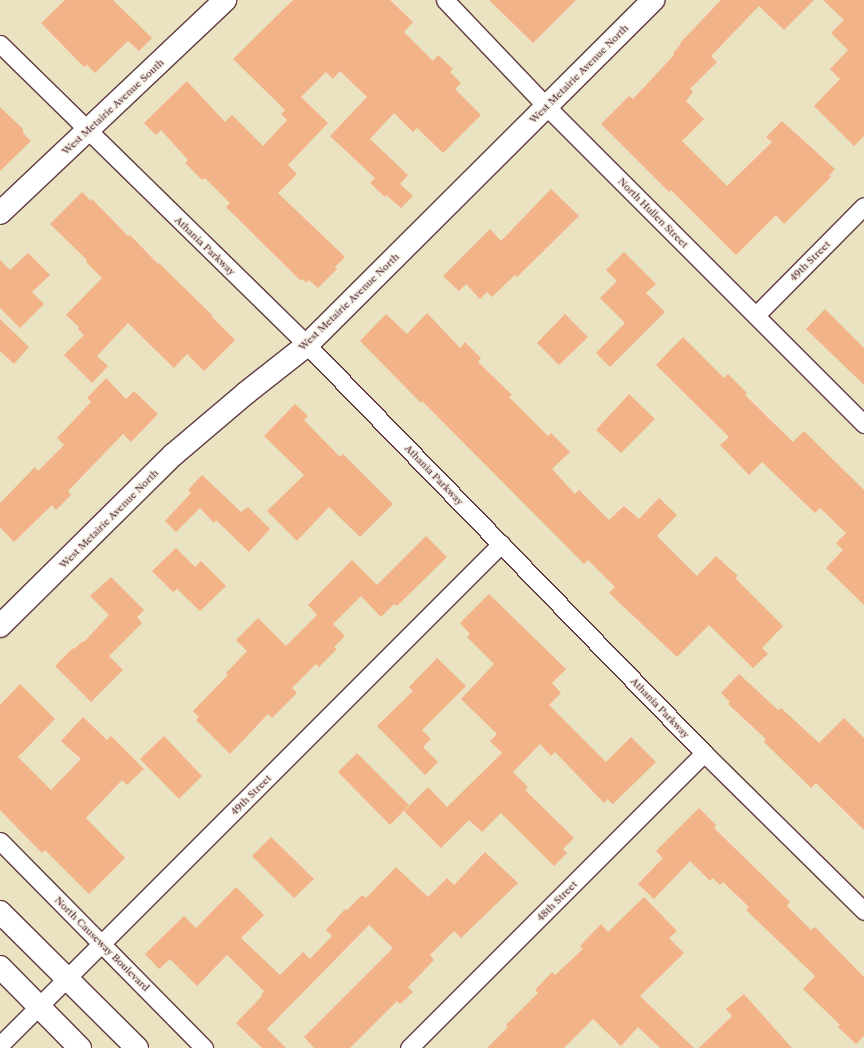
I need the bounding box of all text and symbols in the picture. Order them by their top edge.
street label: West Metairie Avenue North [527,22,631,126]
street label: West Metairie Avenue South [59,56,167,158]
street label: North Hullen Street [615,175,691,251]
street label: Athania Parkway [172,214,238,278]
street label: 49th Street [787,238,833,284]
street label: West Metairie Avenue North [296,251,402,353]
street label: Athania Parkway [402,442,466,508]
street label: West Metairie Avenue North [57,467,161,571]
street label: Athania Parkway [628,675,692,741]
street label: 49th Street [228,772,274,818]
street label: 48th Street [534,878,580,924]
street label: North Causeway Boulevard [52,894,152,994]

